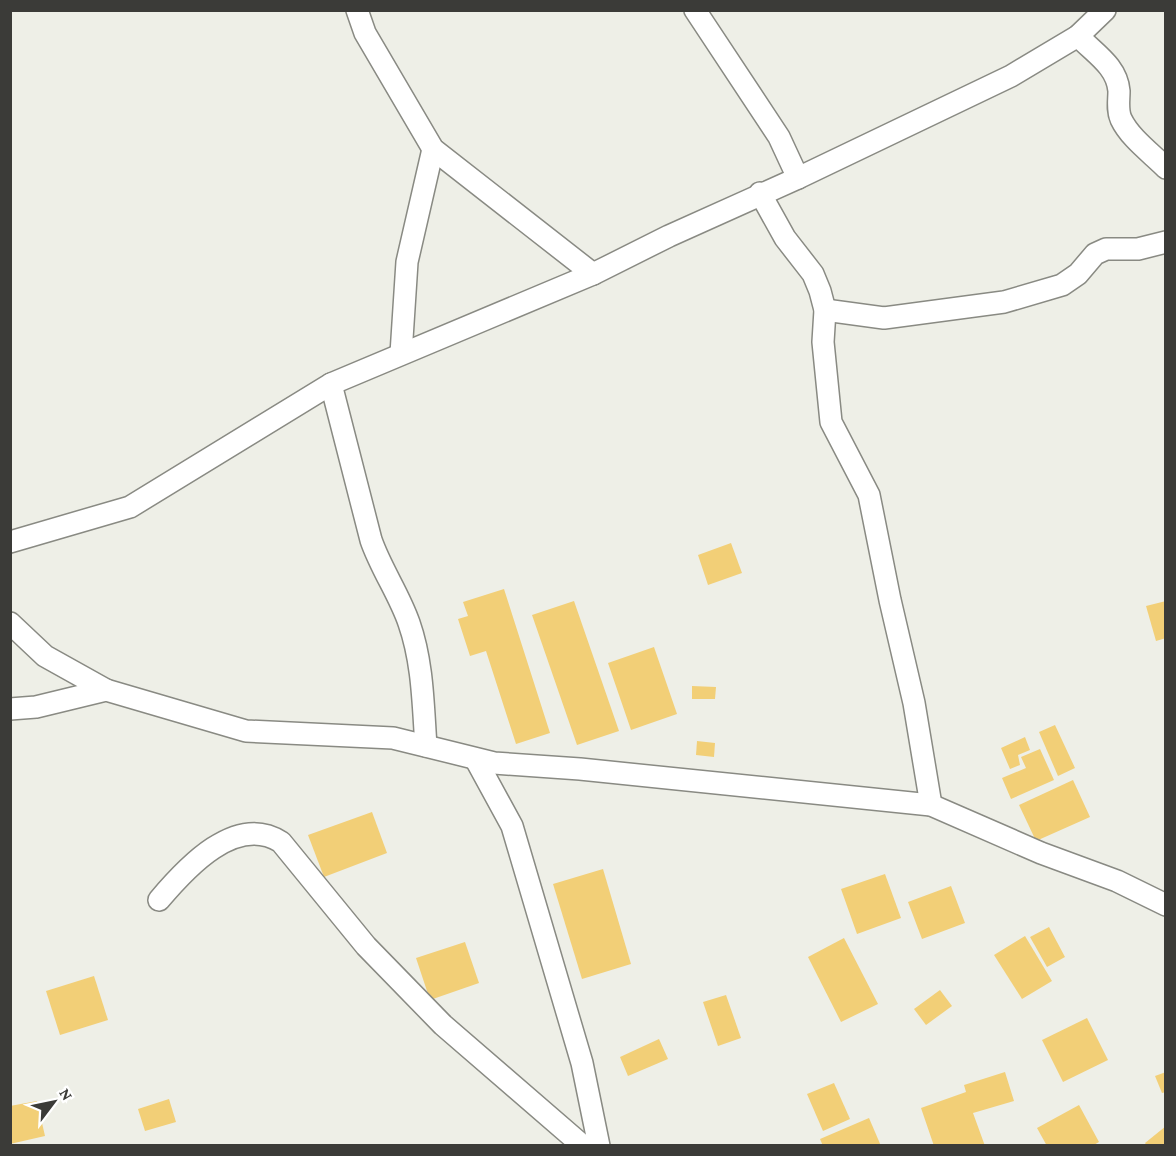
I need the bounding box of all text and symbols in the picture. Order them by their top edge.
north arrow [24,1072,84,1132]
text: N [56,1085,76,1104]

